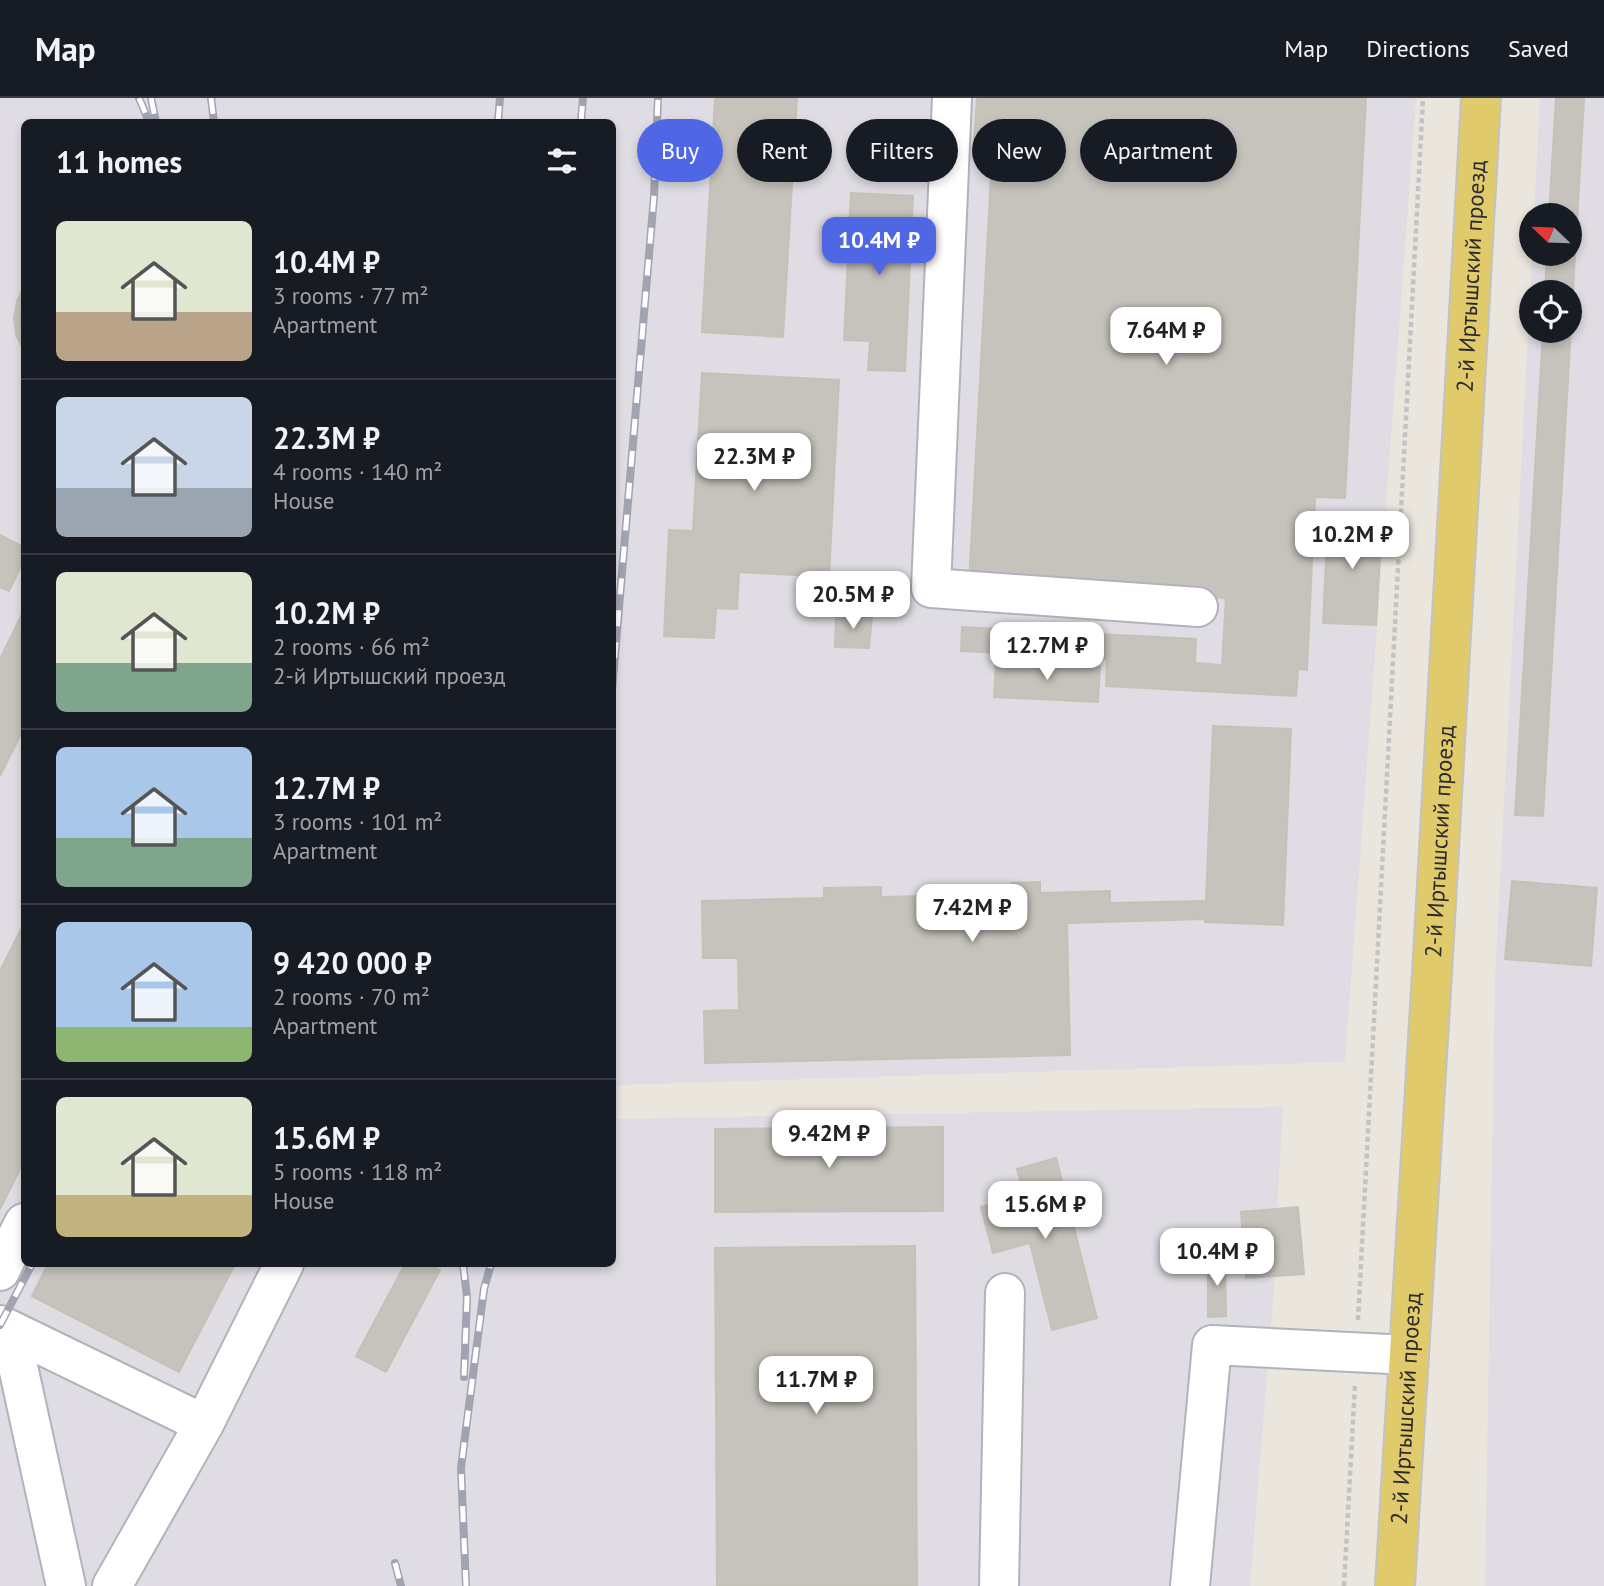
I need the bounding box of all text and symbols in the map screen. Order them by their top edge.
text: Map [35,27,96,70]
text: Map [1284,33,1328,64]
text: Directions [1366,33,1470,64]
text: Saved [1508,33,1569,64]
chip: Buy [637,119,723,182]
chip: Rent [737,119,832,182]
chip: Filters [846,119,958,182]
chip: New [972,119,1066,182]
chip: Apartment [1080,119,1237,182]
text: 11 homes [56,142,182,181]
icon: filters [543,142,581,180]
street label: 2-й Иртышский проезд [1450,159,1492,393]
north arrow [1519,203,1582,266]
map controls [1519,203,1582,343]
pin: 10.4M ₽ [814,218,944,277]
text: 10.4M ₽ [838,225,920,254]
text: 10.4M ₽ [273,242,380,281]
icon: home [112,249,196,333]
button: locate [1519,280,1582,343]
text: 3 rooms · 77 m² [273,281,429,310]
pin: 7.64M ₽ [1101,308,1231,367]
text: Apartment [273,310,377,339]
text: 7.64M ₽ [1126,315,1206,344]
text: 22.3M ₽ [273,418,380,457]
icon: home [112,425,196,509]
pin: 22.3M ₽ [689,434,819,493]
text: 22.3M ₽ [713,441,795,470]
text: 4 rooms · 140 m² [273,457,442,486]
text: House [273,486,335,515]
pin: 10.2M ₽ [1287,512,1417,571]
text: 10.2M ₽ [1311,519,1393,548]
pin: 20.5M ₽ [788,572,918,631]
text: 20.5M ₽ [812,579,894,608]
text: 10.2M ₽ [273,593,380,632]
icon: home [112,600,196,684]
pin: 12.7M ₽ [982,622,1112,682]
text: 12.7M ₽ [1006,630,1088,659]
text: 2 rooms · 66 m² [273,632,430,661]
text: 2-й Иртышский проезд [273,661,505,690]
street label: 2-й Иртышский проезд [1418,724,1460,958]
text: 12.7M ₽ [273,768,380,807]
icon: home [112,775,196,859]
text: 3 rooms · 101 m² [273,807,442,836]
text: Apartment [273,836,377,865]
pin: 7.42M ₽ [907,884,1037,944]
text: 7.42M ₽ [932,892,1012,921]
text: 9 420 000 ₽ [273,943,432,982]
icon: home [112,950,196,1034]
text: 2 rooms · 70 m² [273,982,430,1011]
text: Apartment [273,1011,377,1040]
pin: 9.42M ₽ [764,1110,894,1170]
text: 15.6M ₽ [273,1118,380,1157]
text: 9.42M ₽ [788,1118,870,1147]
icon: home [112,1125,196,1209]
text: 5 rooms · 118 m² [273,1157,442,1186]
pin: 15.6M ₽ [980,1182,1110,1241]
text: House [273,1186,335,1215]
text: 15.6M ₽ [1004,1189,1086,1218]
pin: 10.4M ₽ [1152,1228,1282,1288]
text: 10.4M ₽ [1176,1236,1258,1265]
street label: 2-й Иртышский проезд [1384,1291,1427,1525]
pin: 11.7M ₽ [751,1356,881,1416]
text: 11.7M ₽ [775,1364,857,1393]

